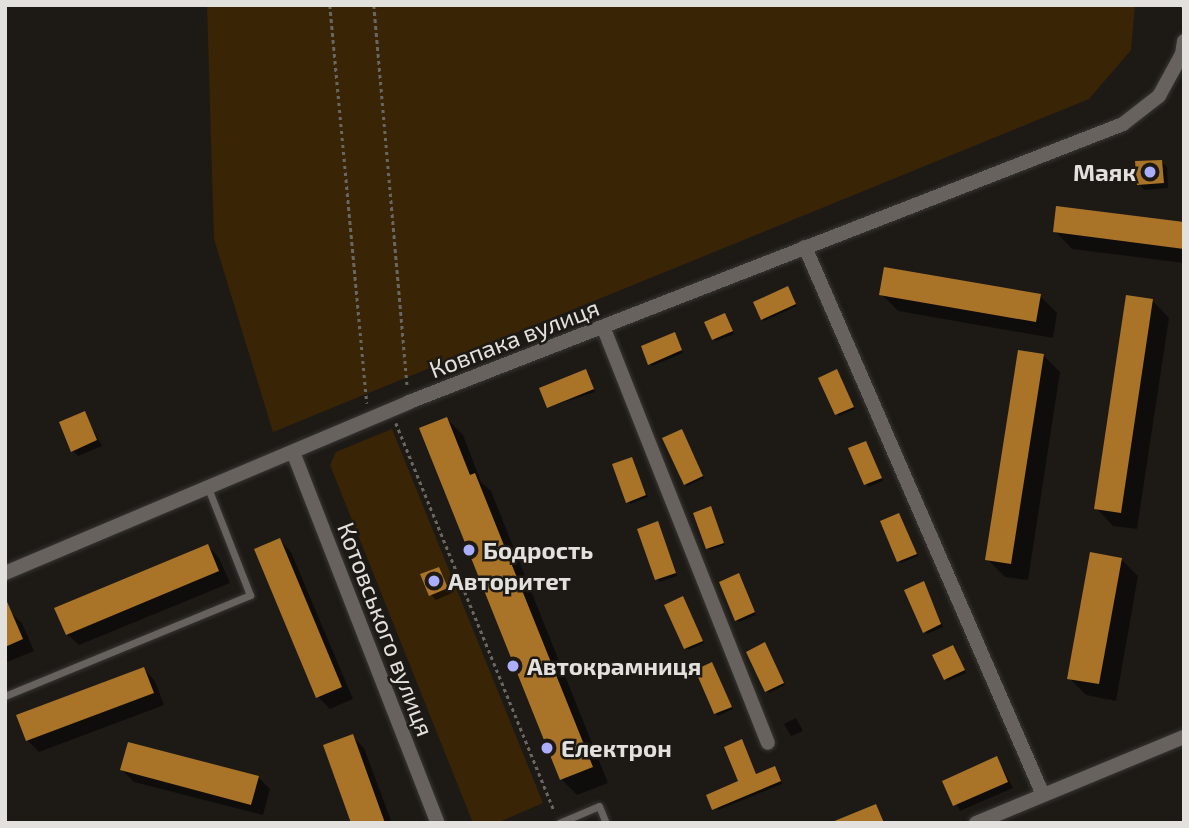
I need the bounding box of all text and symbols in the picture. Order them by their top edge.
place label: Маяк [1073,158,1136,186]
marker: Маяк [1142,164,1158,180]
street label: Ковпака вулиця [425,292,603,384]
street label: Котовського вулиця [332,518,440,740]
place label: Бодрость [483,536,593,564]
marker: Бодрость [461,542,477,558]
place label: Авторитет [448,567,571,595]
marker: Авторитет [426,573,442,589]
place label: Автокрамниця [527,652,701,680]
marker: Автокрамниця [505,658,521,674]
place label: Електрон [561,734,672,762]
marker: Електрон [539,740,555,756]

